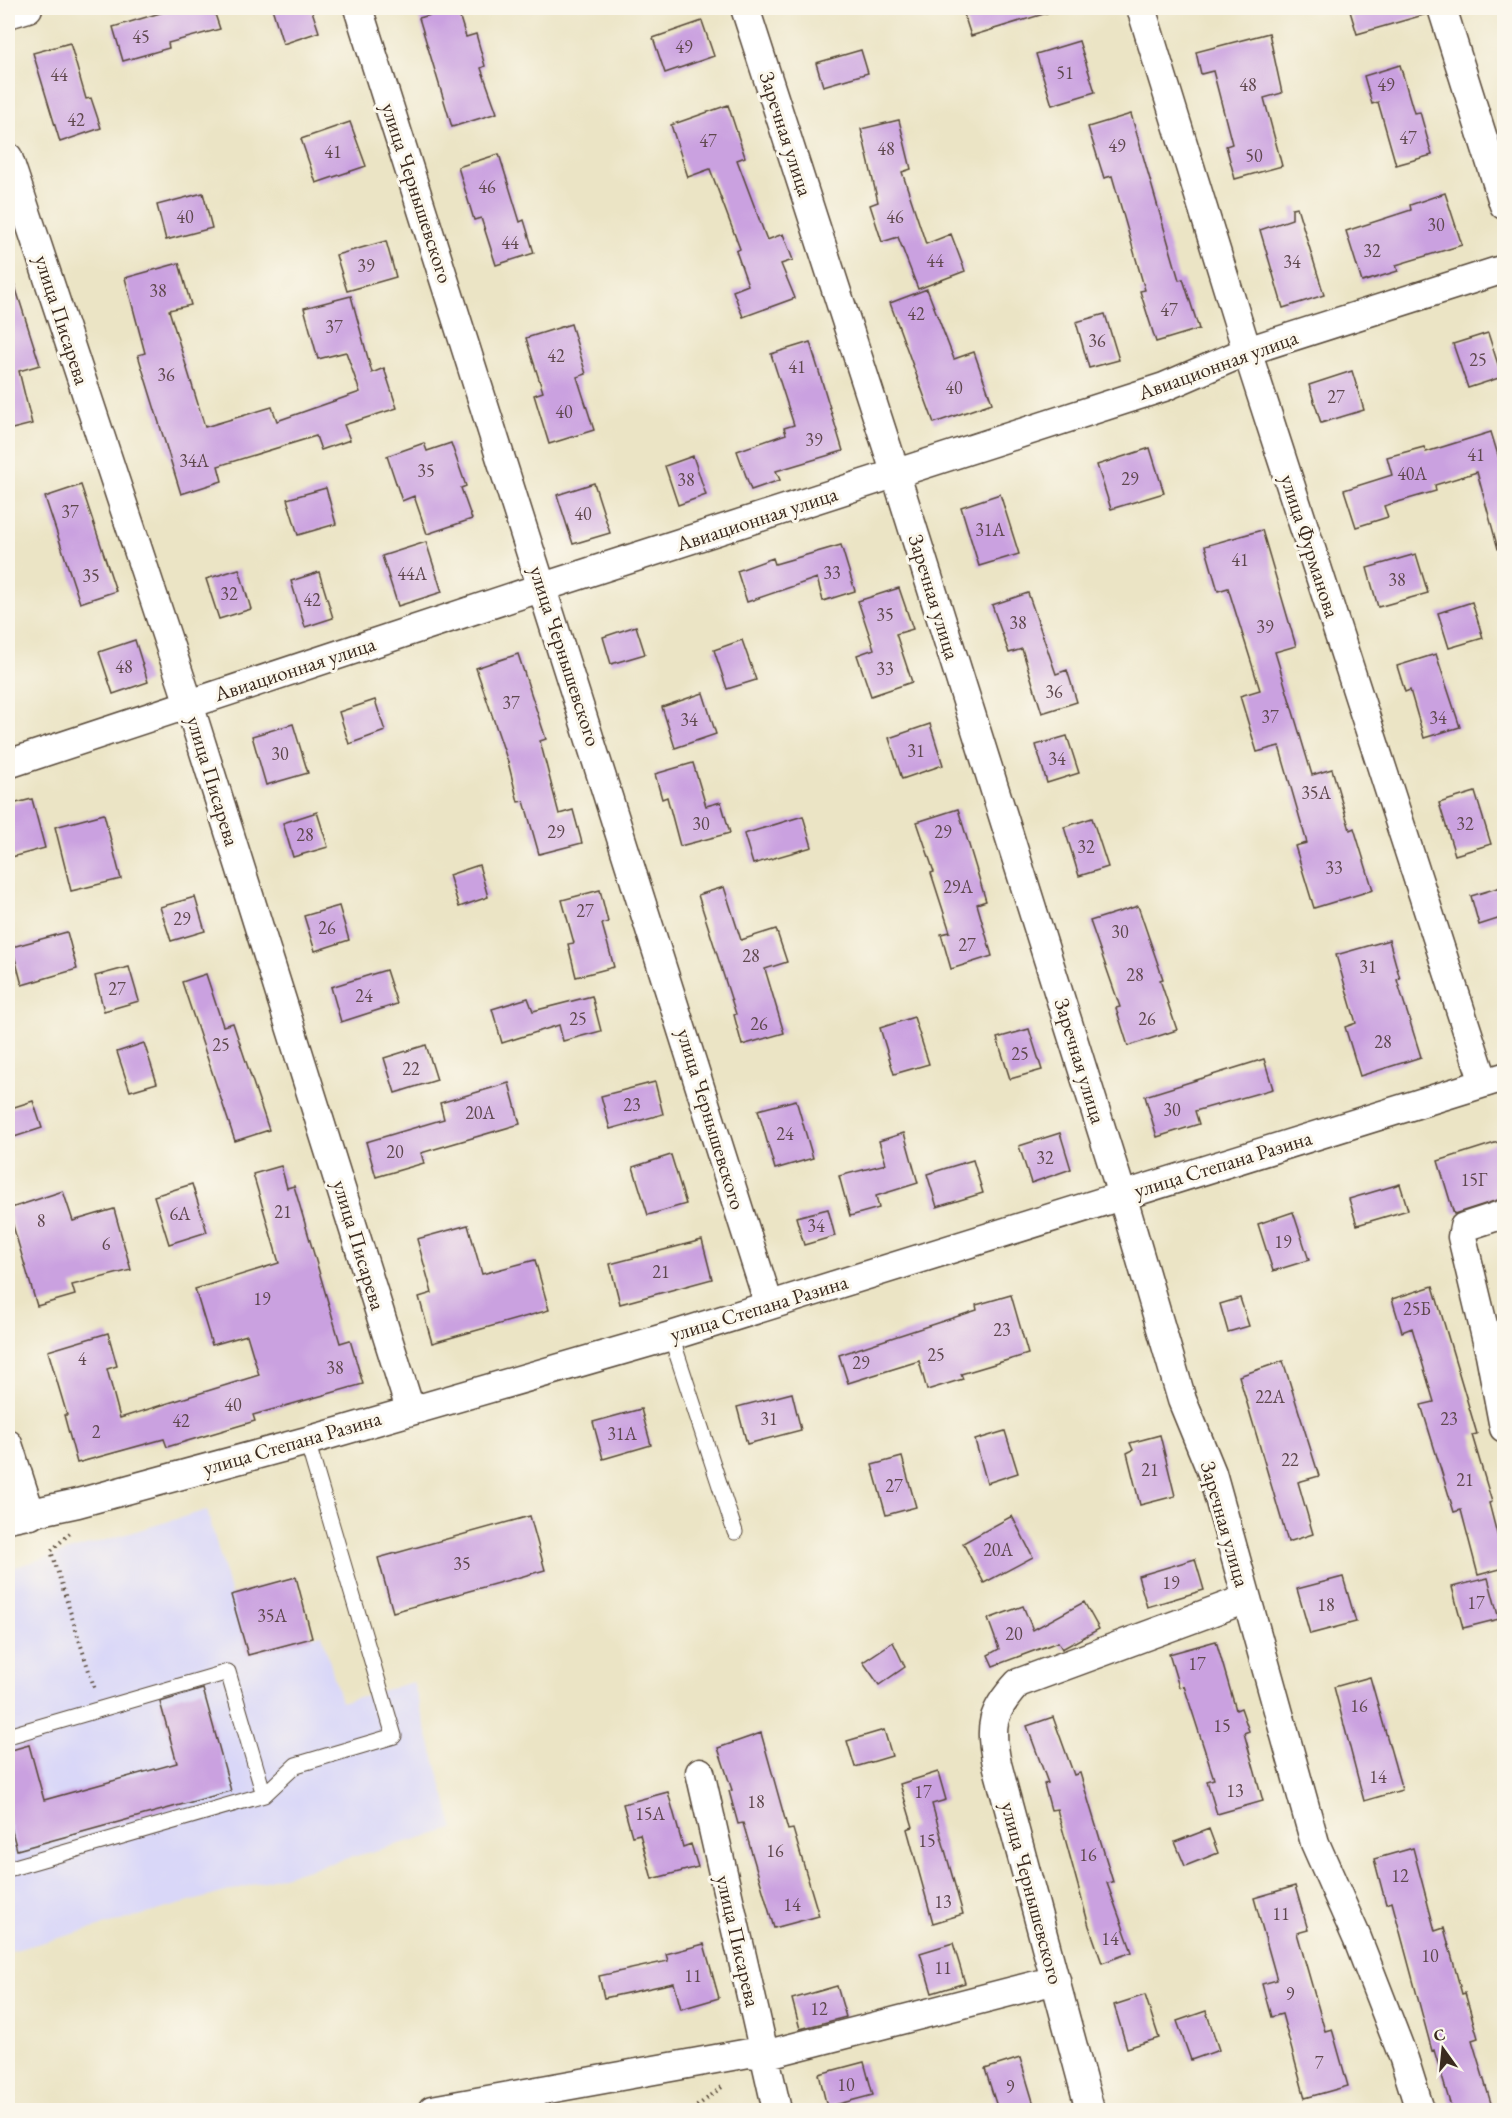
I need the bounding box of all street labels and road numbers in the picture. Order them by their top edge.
street label: Заречная улица [754,68,820,200]
street label: улица Чернышевского [376,99,459,286]
street label: улица Писарева [29,252,96,389]
street label: Авиационная улица [1133,323,1302,406]
street label: улица Фурманова [1275,471,1347,622]
street label: Авиационная улица [672,480,842,558]
street label: Заречная улица [903,531,967,663]
street label: улица Чернышевского [524,562,607,749]
street label: Авиационная улица [210,630,380,708]
street label: улица Писарева [181,712,246,850]
street label: Заречная улица [1049,995,1113,1127]
street label: улица Чернышевского [671,1025,752,1213]
street label: улица Степана Разина [1131,1123,1316,1203]
street label: улица Писарева [327,1176,392,1314]
street label: улица Степана Разина [667,1267,852,1347]
street label: улица Степана Разина [199,1404,385,1481]
street label: Заречная улица [1195,1458,1256,1590]
street label: улица Чернышевского [995,1799,1070,1987]
street label: улица Писарева [710,1872,767,2010]

